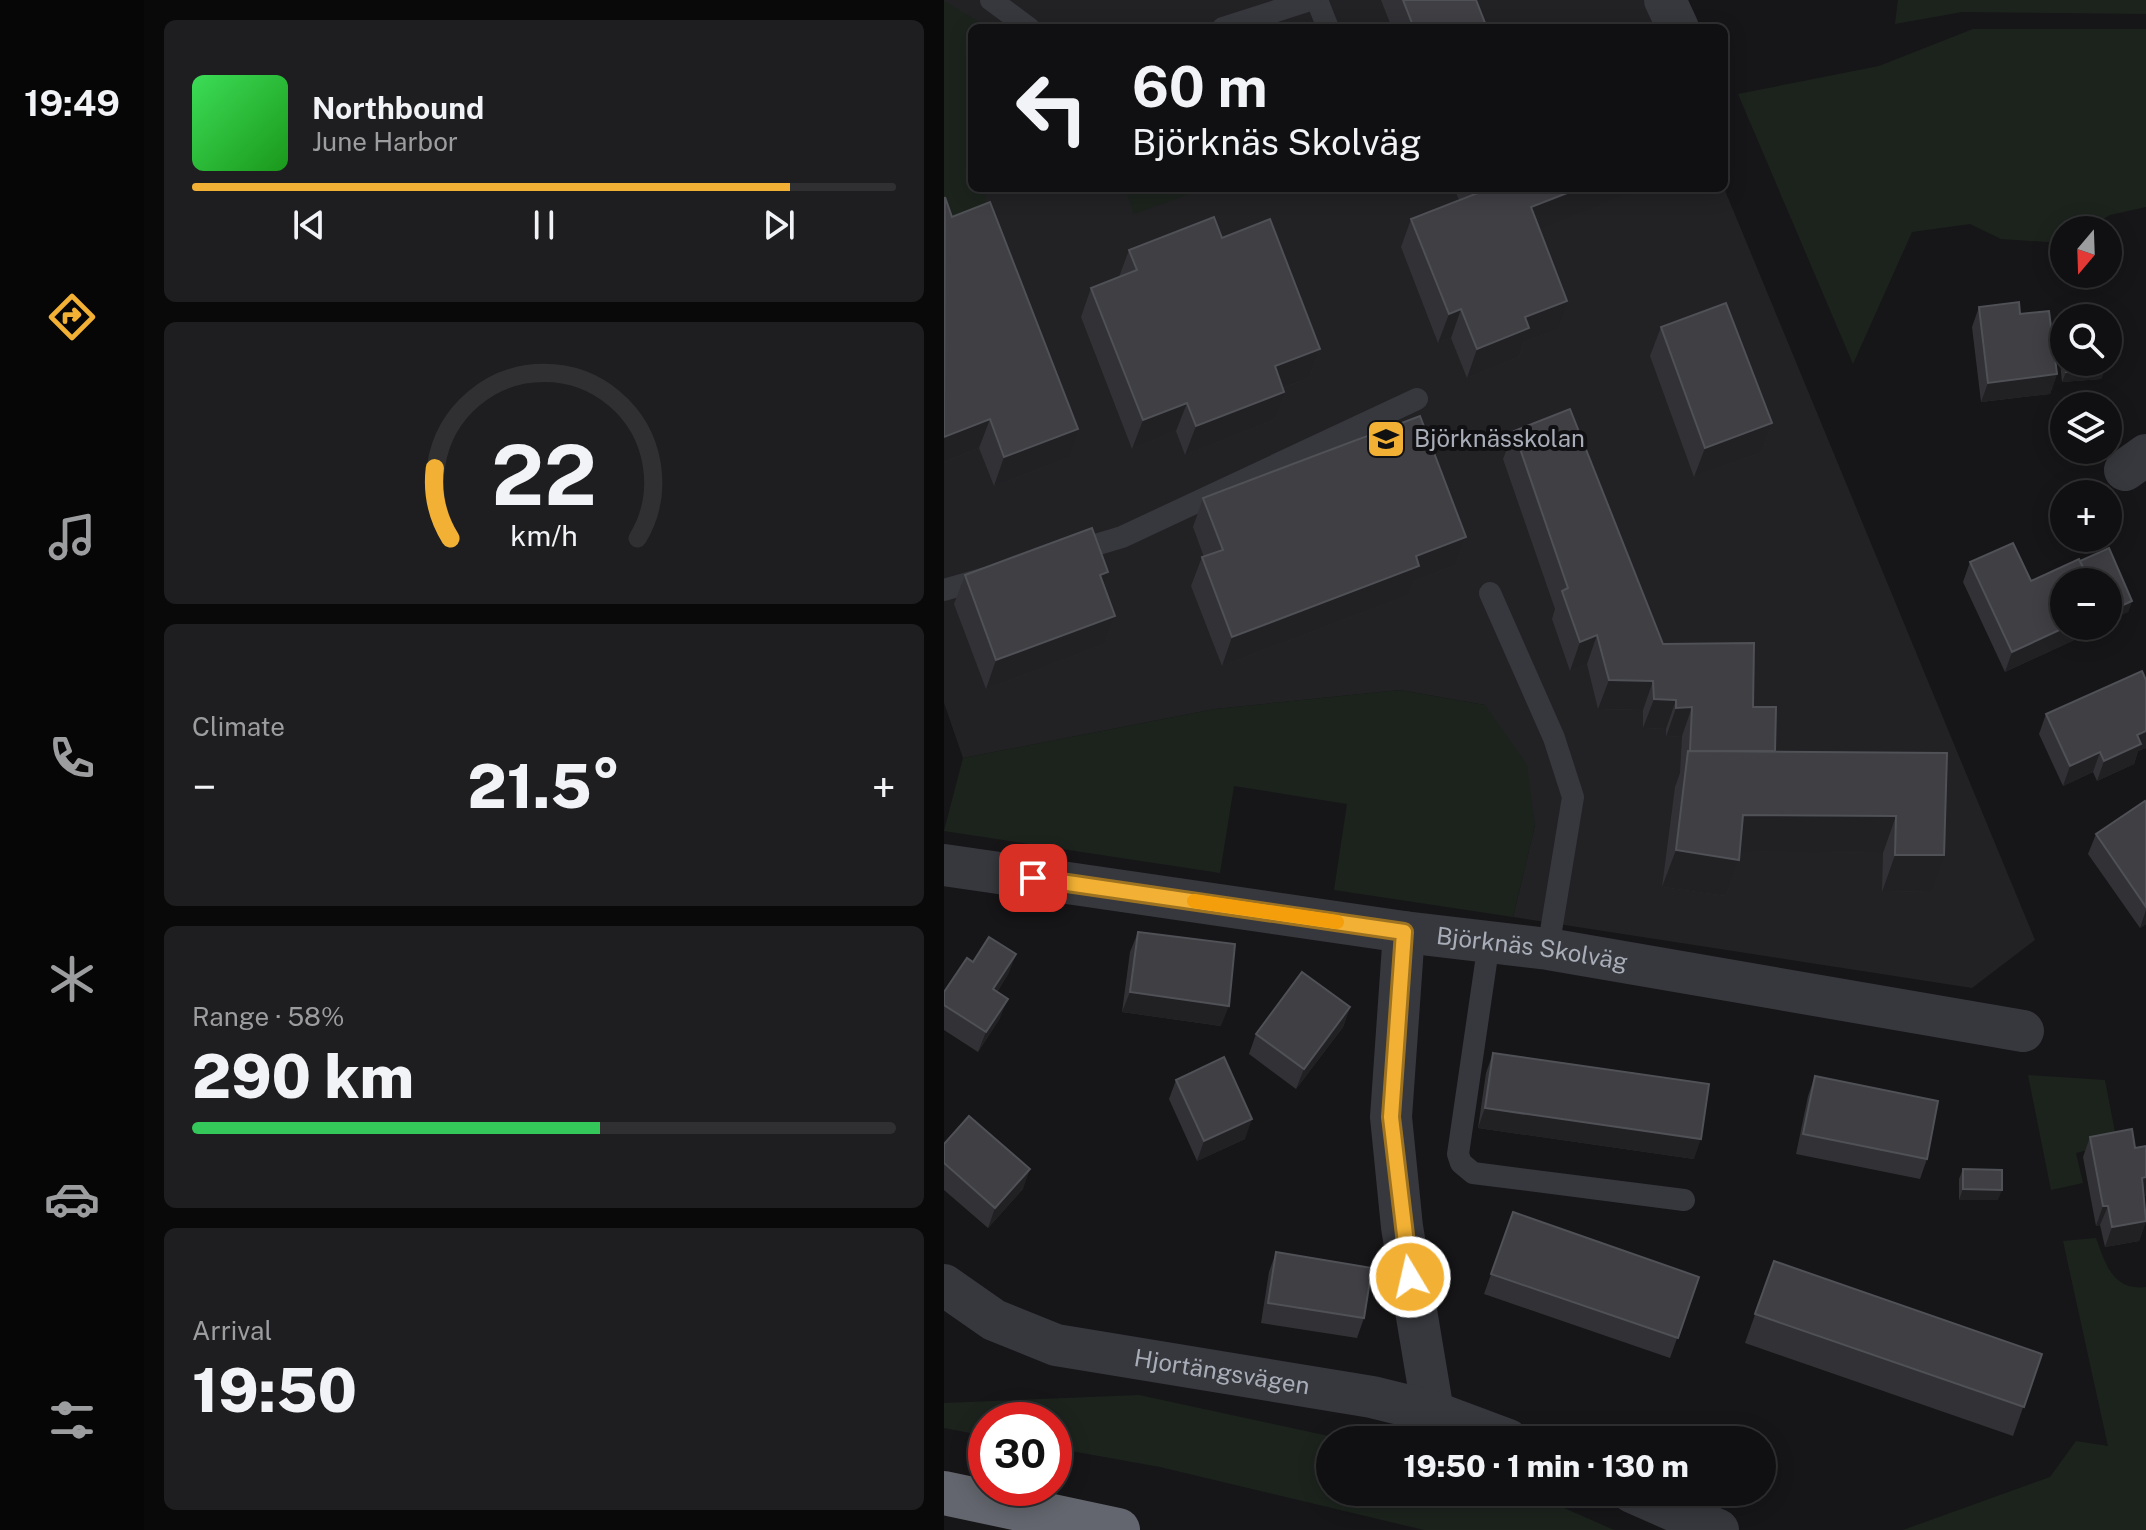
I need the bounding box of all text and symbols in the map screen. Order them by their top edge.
text: 60 m [1132,54,1268,120]
icon: left [1000,56,1104,160]
text: 19:49 [24,82,120,124]
text: Northbound [312,90,484,126]
text: Björknäs Skolväg [1132,121,1422,163]
text: June Harbor [312,126,458,157]
icon: previous [287,203,331,247]
icon: pause [522,203,566,247]
icon: next [757,203,801,247]
north arrow [2050,216,2122,288]
map controls [2050,216,2122,640]
icon: directions [44,289,100,345]
button: search [2050,304,2122,376]
button: layers [2050,392,2122,464]
school or university icon: Björknässkolan [1365,418,1407,460]
place label: Björknässkolan [1414,424,1585,452]
text: 22 [491,426,597,524]
button: + [2050,480,2122,552]
icon: music [44,509,100,565]
text: km/h [510,519,578,552]
button: − [2050,568,2122,640]
text: Climate [192,711,285,742]
icon: phone [44,730,100,786]
text: 21.5° [468,751,621,822]
text: − [192,761,216,813]
text: + [872,761,896,813]
pin [999,844,1067,912]
icon: arrive [1011,856,1055,900]
street label: Björknäs Skolväg [1435,921,1630,976]
icon: climate [44,951,100,1007]
text: Range · 58% [192,1001,344,1032]
text: 290 km [192,1041,414,1112]
icon: car [44,1171,100,1227]
position arrow [1368,1235,1452,1319]
text: Arrival [192,1315,272,1346]
street label: Hjortängsvägen [1132,1343,1312,1400]
text: 19:50 [192,1355,357,1426]
icon: filters [44,1392,100,1448]
speed limit sign: 30 [968,1402,1072,1506]
text: 19:50 · 1 min · 130 m [1403,1448,1689,1484]

